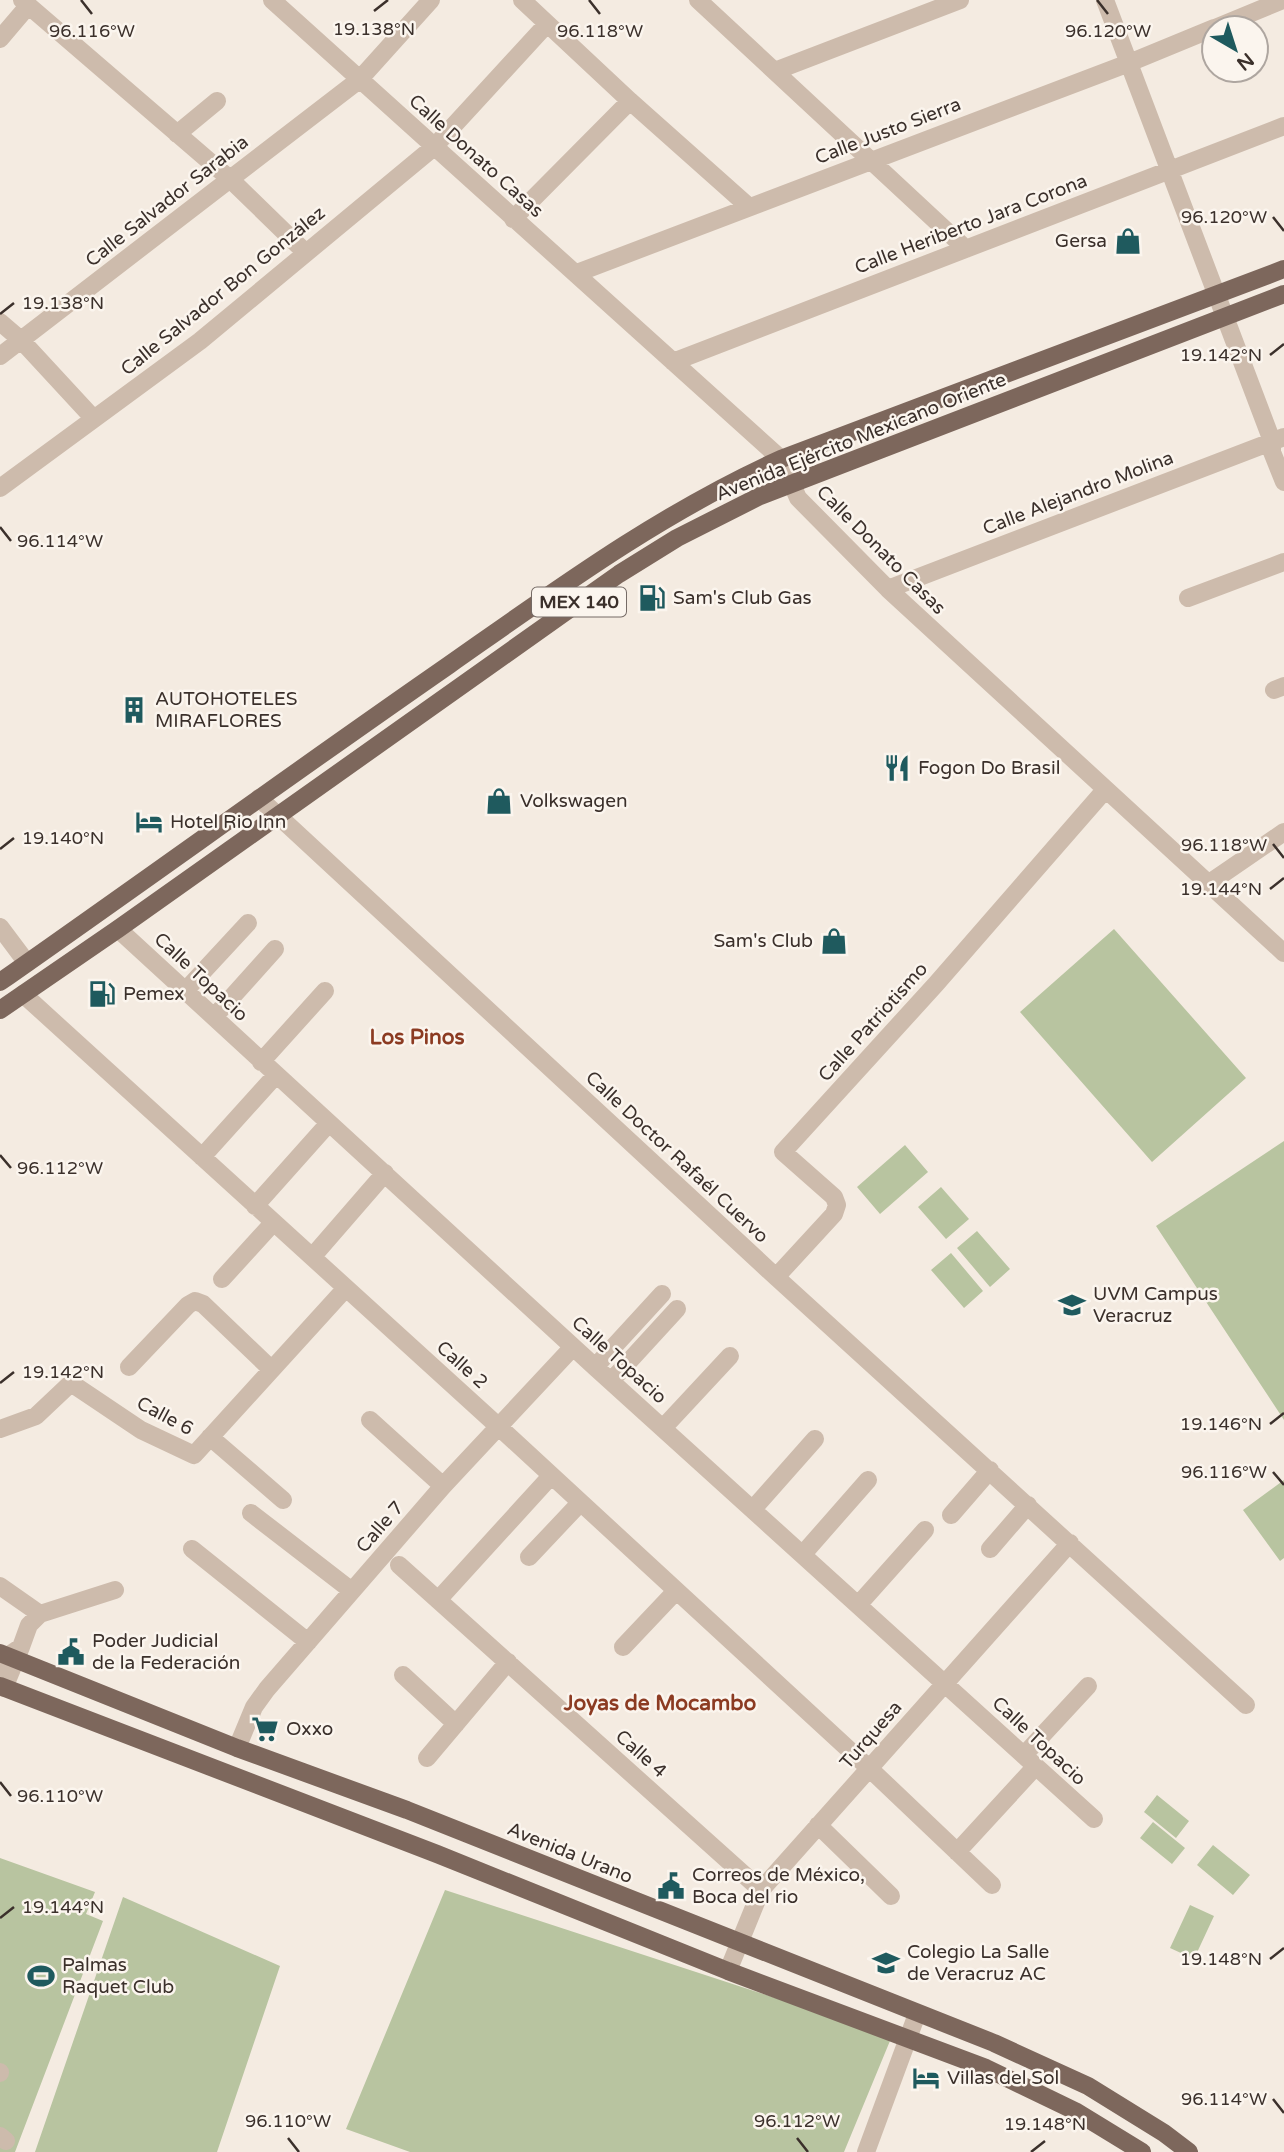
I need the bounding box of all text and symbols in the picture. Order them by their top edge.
north arrow [1200,14,1270,84]
text: 19.138°N [333,18,415,40]
text: 96.116°W [49,20,135,42]
text: 96.118°W [557,20,643,42]
text: 96.120°W [1065,20,1151,42]
text: N [1232,48,1258,75]
street label: Calle Donato Casas [404,90,548,222]
street label: Calle Justo Sierra [812,93,964,169]
street label: Calle Salvador Sarabia [81,131,253,271]
street label: Calle Heriberto Jara Corona [852,169,1090,279]
street label: Calle Salvador Bon González [116,202,330,380]
text: 96.120°W [1181,206,1267,228]
shop icon: Gersa [1113,226,1143,256]
place label: Gersa [1055,230,1107,252]
text: 19.138°N [22,292,104,314]
text: 19.142°N [1180,344,1262,366]
street label: Avenida Ejército Mexicano Oriente [713,369,1009,505]
street label: Calle Alejandro Molina [980,446,1176,540]
street label: Calle Donato Casas [812,481,950,619]
text: 96.114°W [17,530,103,552]
fuel station icon: Sam's Club Gas [637,583,667,613]
place label: Sam's Club Gas [673,587,812,609]
road number: MEX 140 [532,588,626,616]
place label: AUTOHOTELES MIRAFLORES [155,688,297,732]
building icon: AUTOHOTELES MIRAFLORES [119,695,149,725]
restaurant icon: Fogon Do Brasil [882,753,912,783]
place label: Fogon Do Brasil [918,757,1060,779]
shop icon: Volkswagen [484,786,514,816]
place label: Volkswagen [520,790,628,812]
hotel icon: Hotel Rio Inn [134,807,164,837]
place label: Hotel Rio Inn [170,811,286,833]
text: 19.140°N [22,827,104,849]
text: 96.118°W [1181,834,1267,856]
text: 19.144°N [1180,878,1262,900]
shop icon: Sam's Club [819,926,849,956]
street label: Calle Topacio [150,928,252,1026]
place label: Sam's Club [713,930,813,952]
street label: Calle Patriotismo [814,958,932,1086]
fuel station icon: Pemex [87,979,117,1009]
place label: Pemex [123,983,185,1005]
district label: Los Pinos [369,1025,465,1050]
street label: Calle Doctor Rafaél Cuervo [581,1067,773,1247]
text: 96.112°W [17,1157,103,1179]
place label: UVM Campus Veracruz [1093,1283,1218,1327]
school or university icon: UVM Campus Veracruz [1057,1290,1087,1320]
street label: Calle Topacio [567,1312,671,1408]
street label: Calle 2 [432,1336,492,1394]
text: 19.142°N [22,1361,104,1383]
street label: Calle 6 [133,1392,197,1440]
text: 19.146°N [1180,1413,1262,1435]
text: 96.116°W [1181,1461,1267,1483]
street label: Calle 7 [352,1497,408,1557]
place label: Poder Judicial de la Federación [92,1630,240,1674]
public building icon: Poder Judicial de la Federación [56,1637,86,1667]
district label: Joyas de Mocambo [563,1691,756,1716]
street label: Calle Topacio [988,1692,1090,1790]
street label: Turquesa [835,1696,907,1774]
supermarket icon: Oxxo [250,1714,280,1744]
place label: Oxxo [286,1718,333,1740]
street label: Calle 4 [611,1725,671,1783]
text: 96.110°W [17,1785,103,1807]
street label: Avenida Urano [504,1818,636,1888]
place label: Correos de México, Boca del rio [692,1864,865,1908]
public building icon: Correos de México, Boca del rio [656,1871,686,1901]
text: 19.144°N [22,1896,104,1918]
place label: Colegio La Salle de Veracruz AC [907,1941,1049,1985]
school or university icon: Colegio La Salle de Veracruz AC [871,1948,901,1978]
text: 19.148°N [1180,1948,1262,1970]
place label: Palmas Raquet Club [62,1954,174,1998]
sports icon: Palmas Raquet Club [26,1961,56,1991]
hotel icon: Villas del Sol [911,2063,941,2093]
place label: Villas del Sol [947,2067,1059,2089]
text: 96.114°W [1181,2088,1267,2110]
text: 96.110°W [245,2110,331,2132]
text: 96.112°W [754,2110,840,2132]
text: 19.148°N [1004,2113,1086,2135]

